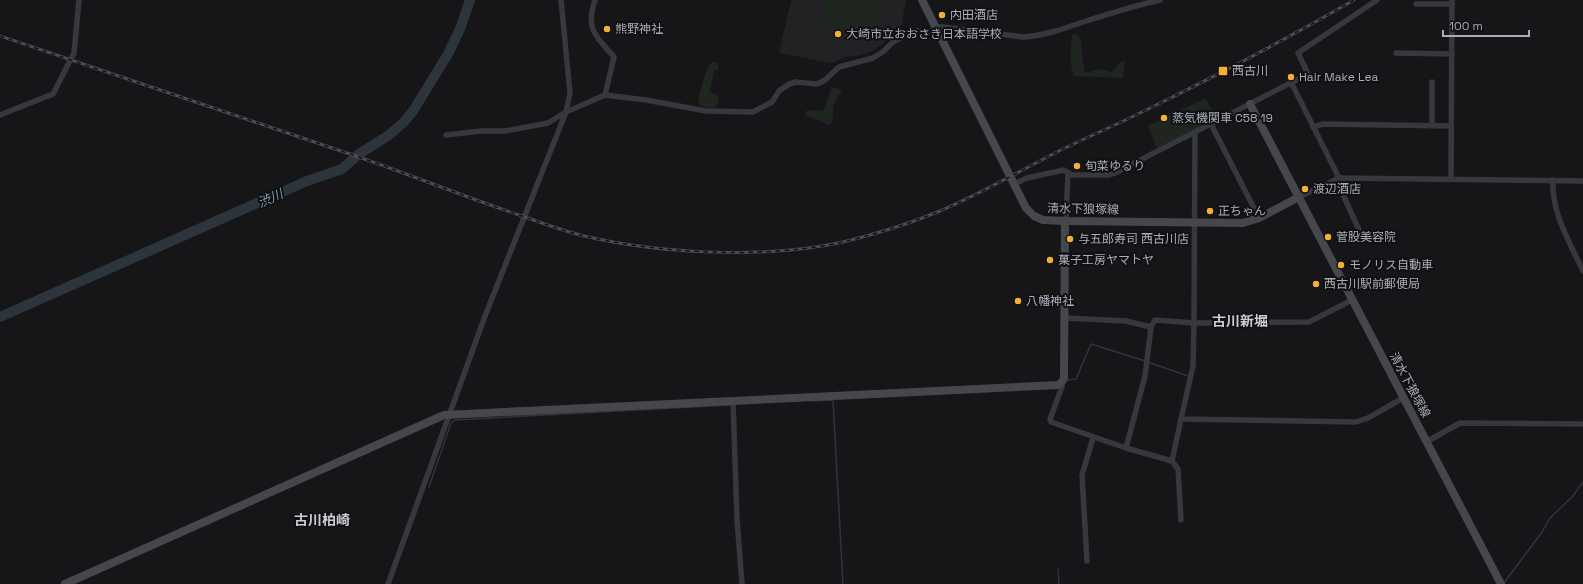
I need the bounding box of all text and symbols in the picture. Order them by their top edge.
place label: 内田酒店 [950,7,998,23]
marker: 内田酒店 [937,10,947,20]
scale bar [1443,12,1529,38]
text: 100 m [1449,18,1483,34]
place label: 熊野神社 [615,21,663,37]
marker: 熊野神社 [602,24,612,34]
place label: 大崎市立おおさき日本語学校 [846,26,1002,42]
marker: 大崎市立おおさき日本語学校 [833,29,843,39]
place label: 西古川 [1232,63,1268,79]
marker: 西古川 [1217,65,1229,77]
place label: Hair Make Lea [1299,69,1379,85]
marker: Hair Make Lea [1286,72,1296,82]
place label: 蒸気機関車 C58 19 [1172,110,1273,126]
marker: 蒸気機関車 C58 19 [1159,113,1169,123]
place label: 旬菜ゆるり [1085,158,1145,174]
marker: 旬菜ゆるり [1072,161,1082,171]
place label: 渡辺酒店 [1313,181,1361,197]
marker: 渡辺酒店 [1300,184,1310,194]
water label: 渋川 [255,185,287,212]
street label: 清水下狼塚線 [1047,200,1119,218]
place label: 正ちゃん [1218,203,1266,219]
marker: 正ちゃん [1205,206,1215,216]
place label: 菅股美容院 [1336,229,1396,245]
place label: 与五郎寿司 西古川店 [1078,231,1189,247]
marker: 菅股美容院 [1323,232,1333,242]
marker: 与五郎寿司 西古川店 [1065,234,1075,244]
place label: 菓子工房ヤマトヤ [1058,252,1154,268]
marker: 菓子工房ヤマトヤ [1045,255,1055,265]
place label: モノリス自動車 [1349,257,1433,273]
marker: モノリス自動車 [1336,260,1346,270]
place label: 西古川駅前郵便局 [1324,276,1420,292]
marker: 西古川駅前郵便局 [1311,279,1321,289]
place label: 八幡神社 [1026,293,1074,309]
marker: 八幡神社 [1013,296,1023,306]
district label: 古川新堀 [1212,312,1268,330]
street label: 清水下狼塚線 [1386,349,1434,421]
district label: 古川柏崎 [294,511,350,529]

